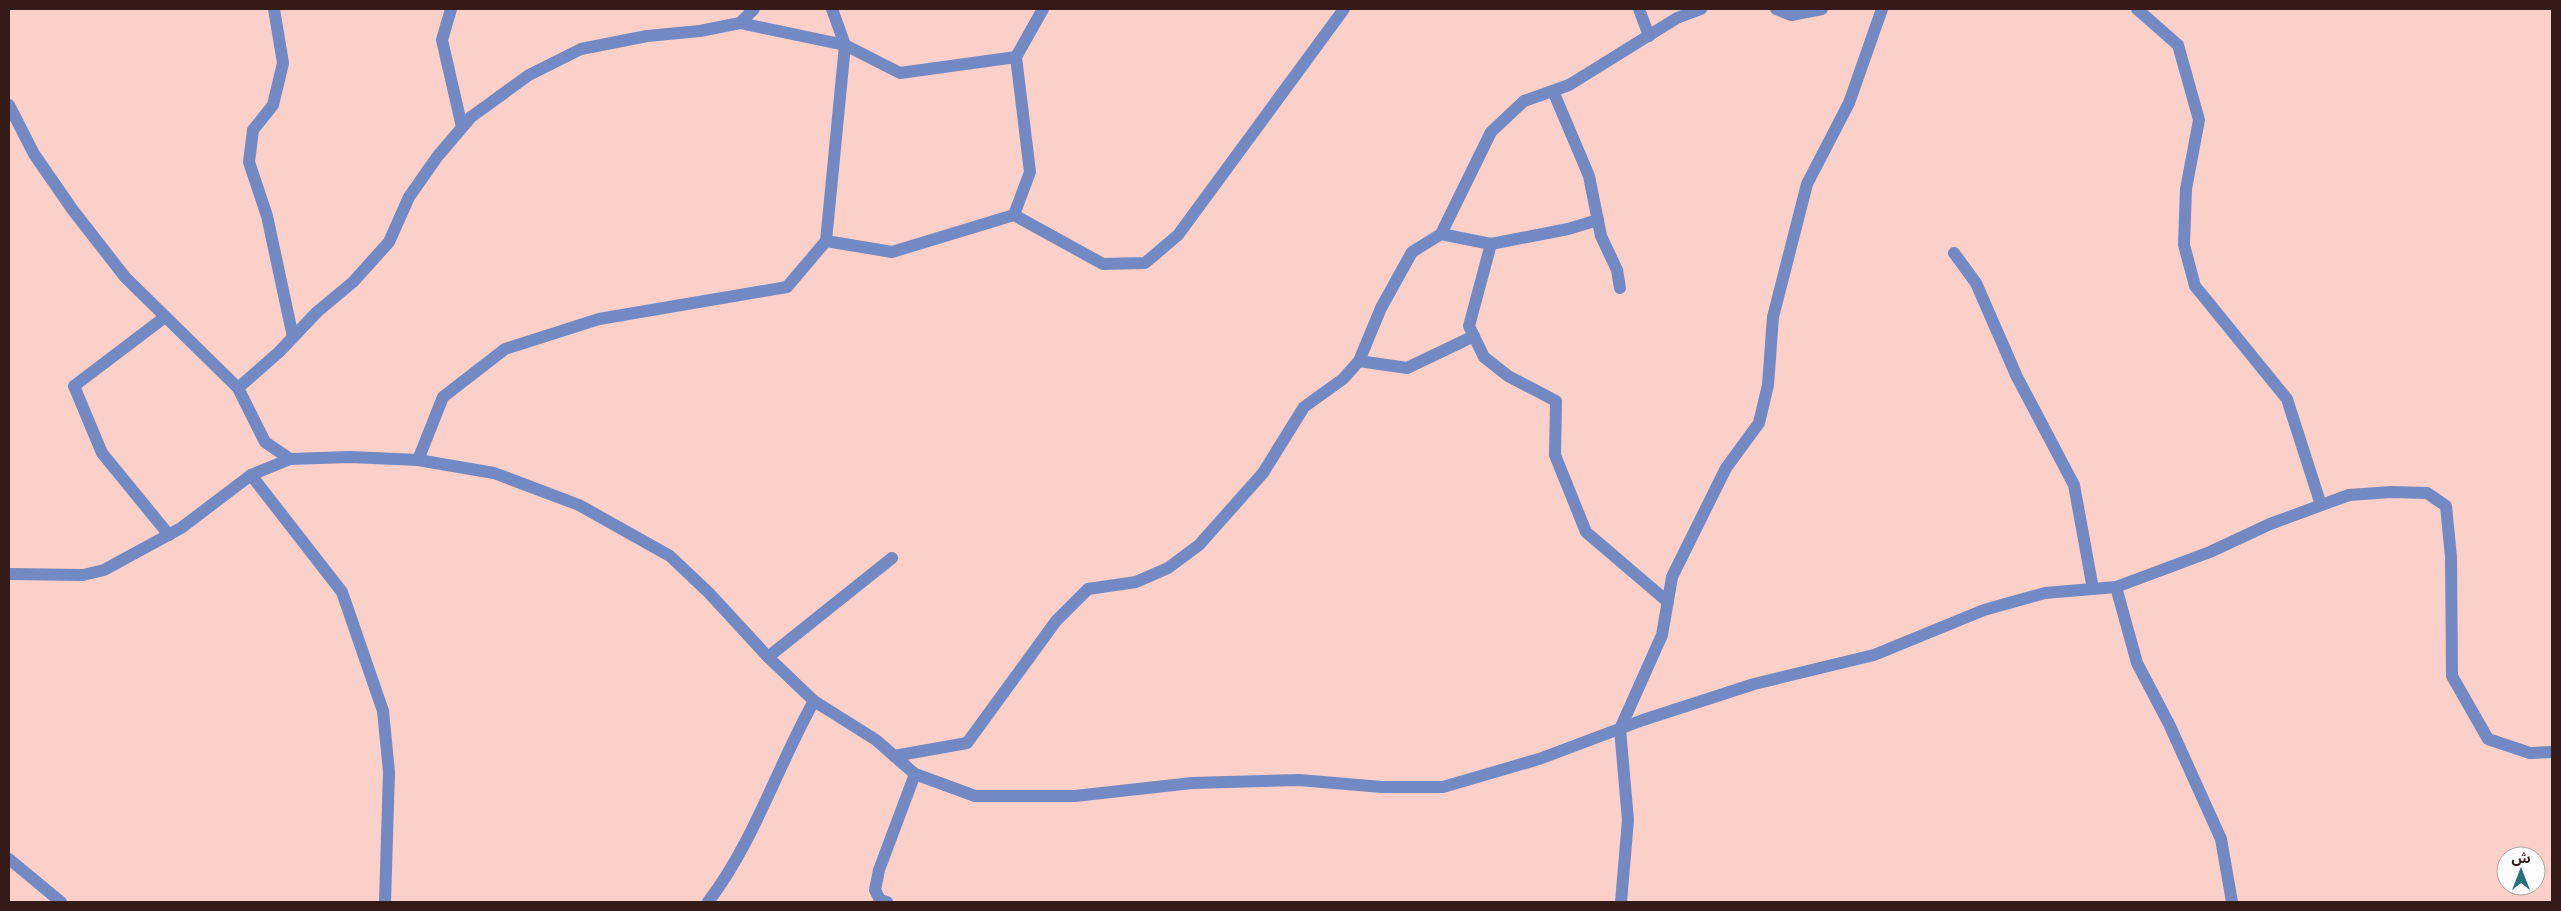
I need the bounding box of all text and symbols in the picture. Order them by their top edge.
north arrow [2496,846,2546,896]
text: ش [2511,850,2531,866]

